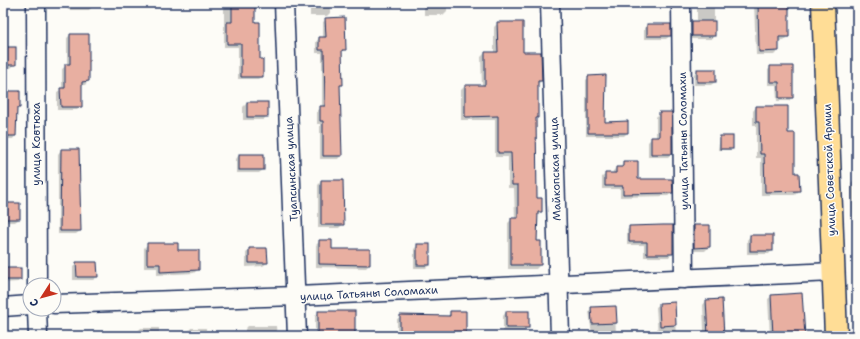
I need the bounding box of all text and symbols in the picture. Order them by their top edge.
street label: улица Татьяны Соломахи [675,72,692,210]
street label: улица Ковтюха [29,102,44,186]
street label: улица Советской Армии [820,103,839,236]
street label: Туапсинская улица [281,116,302,222]
street label: Майкопская улица [546,117,565,221]
north arrow [22,277,62,317]
street label: улица Татьяны Соломахи [300,282,438,305]
text: С [26,295,42,310]

